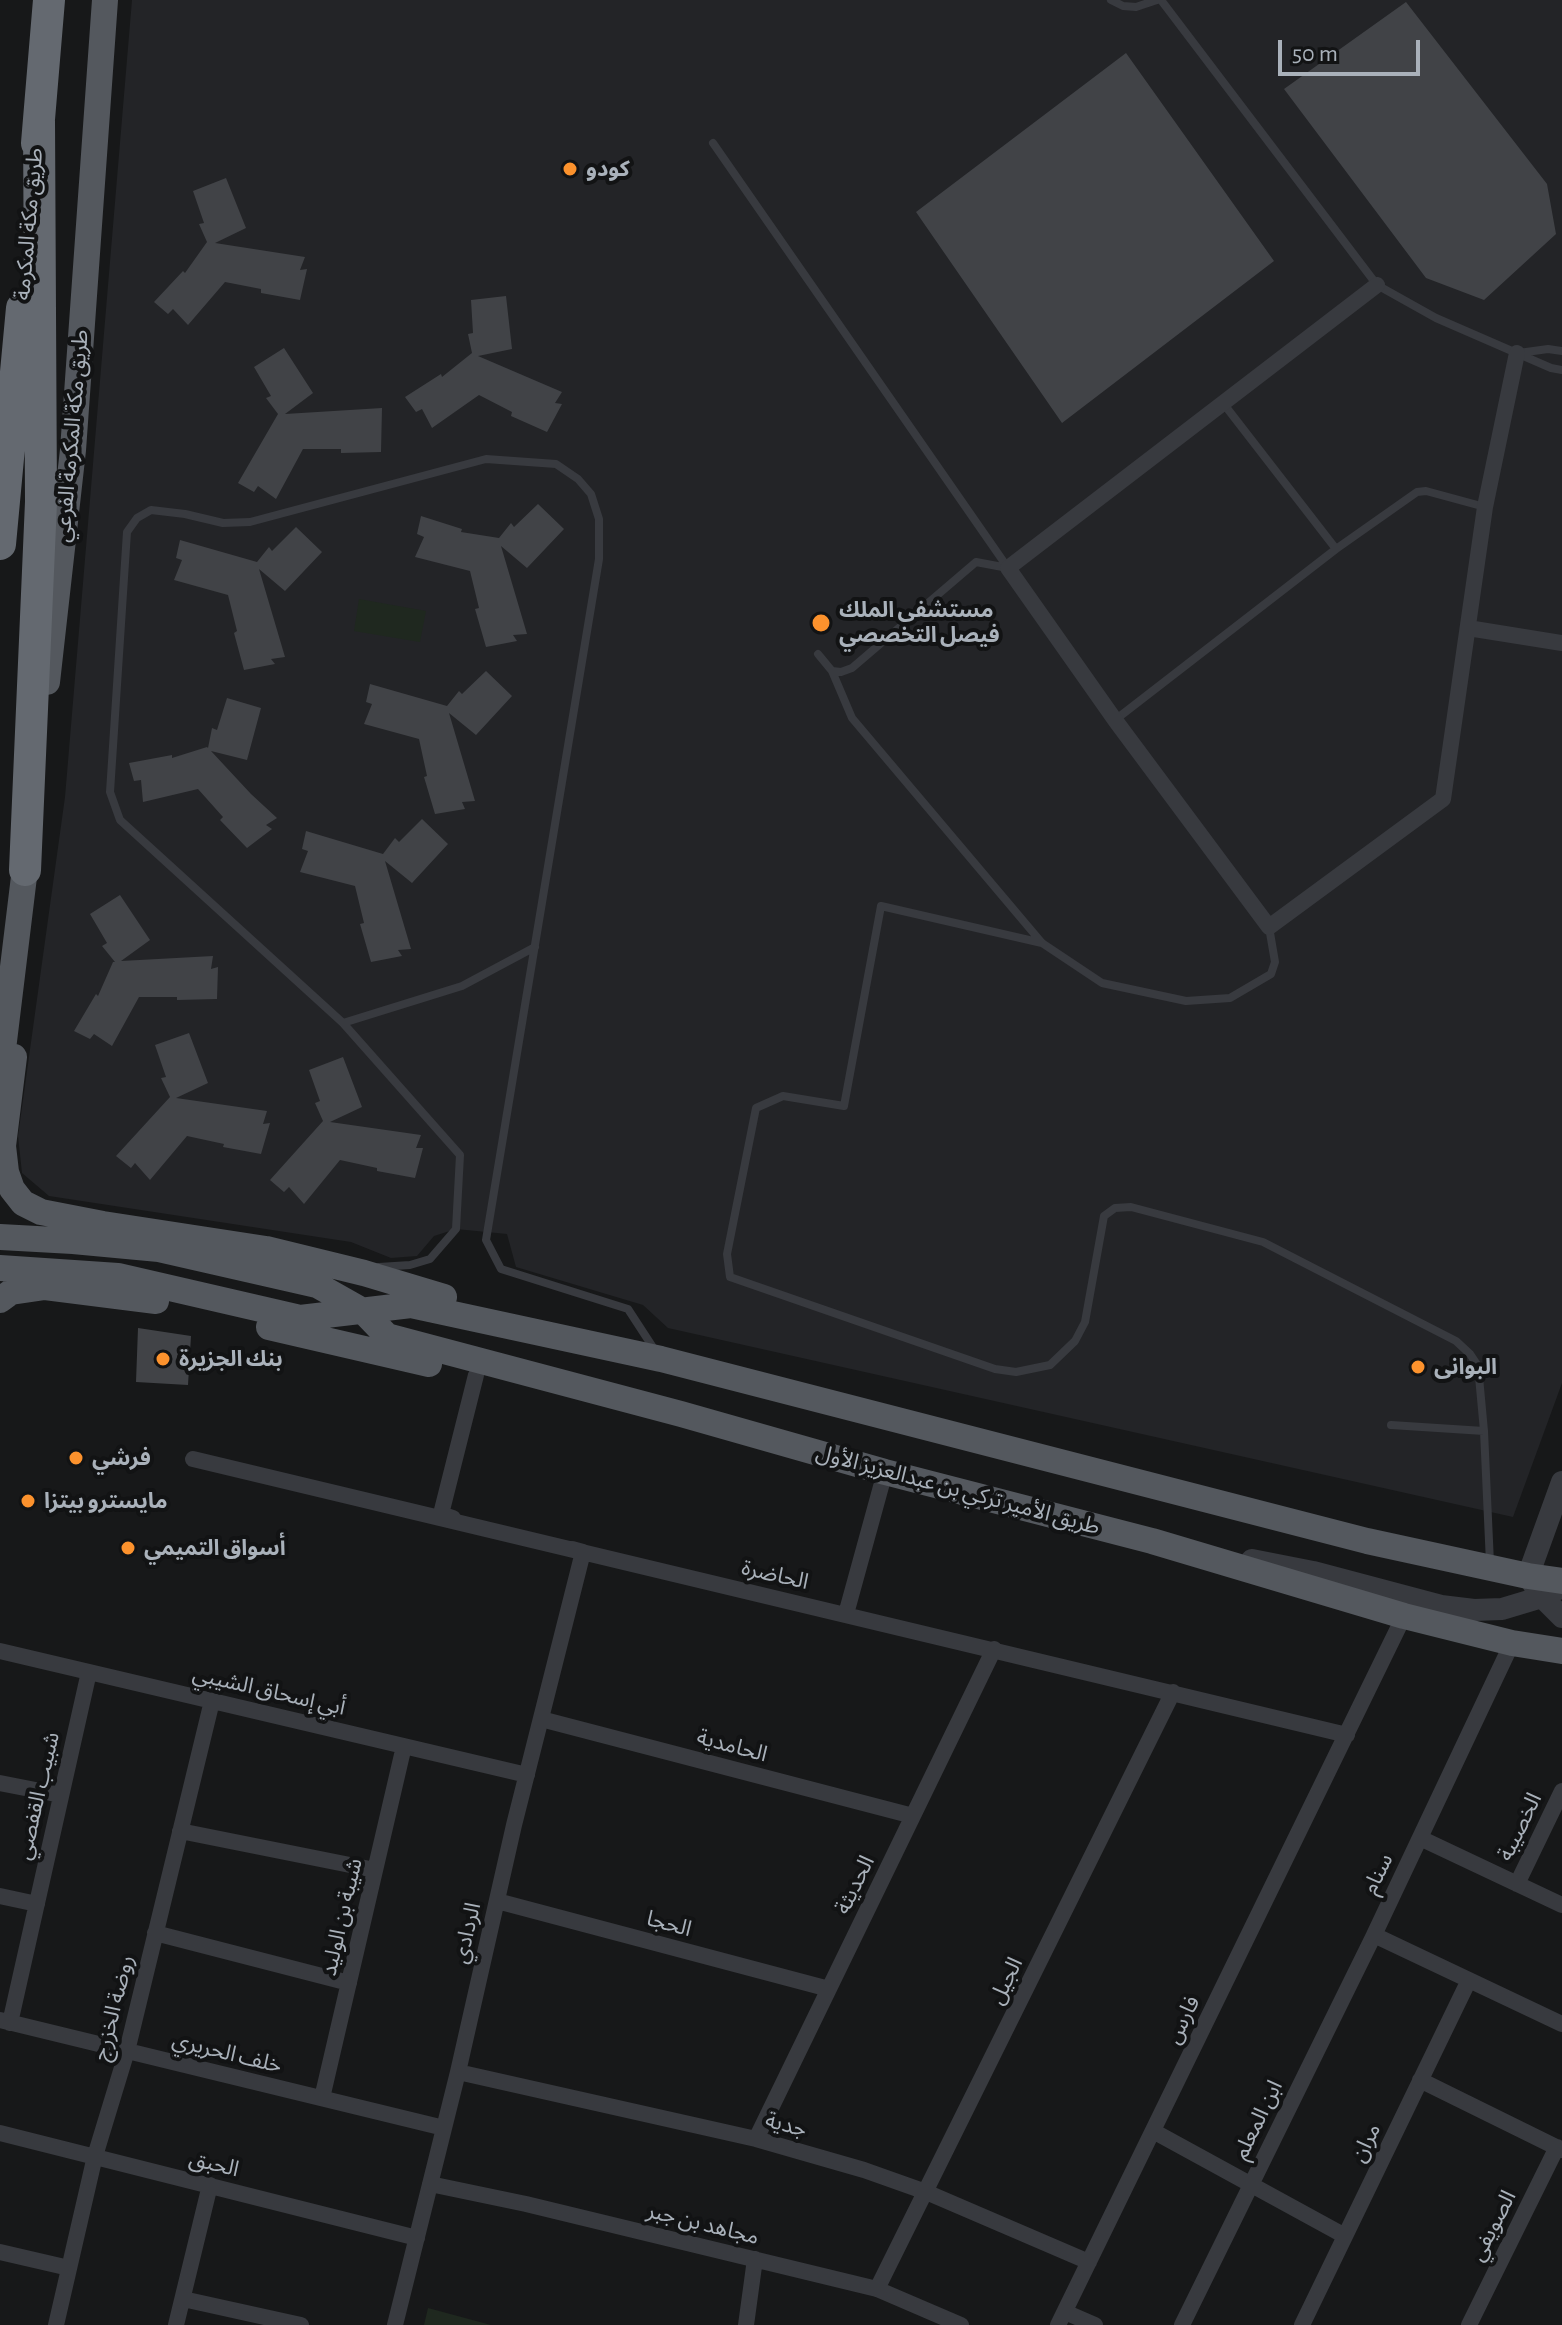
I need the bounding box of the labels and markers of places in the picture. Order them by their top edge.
place label: كودو [586,156,630,182]
marker: كودو [561,160,579,178]
place label: مستشفى الملك فيصل التخصصي [839,597,1000,648]
marker: مستشفى الملك فيصل التخصصي [810,612,832,634]
place label: بنك الجزيرة [179,1346,283,1372]
marker: بنك الجزيرة [154,1350,172,1368]
place label: البوانى [1434,1354,1497,1380]
marker: البوانى [1409,1358,1427,1376]
place label: فرشي [92,1445,151,1471]
marker: فرشي [67,1449,85,1467]
place label: مايسترو بيتزا [44,1488,168,1514]
marker: مايسترو بيتزا [19,1492,37,1510]
place label: أسواق التميمي [144,1535,286,1561]
marker: أسواق التميمي [119,1539,137,1557]

